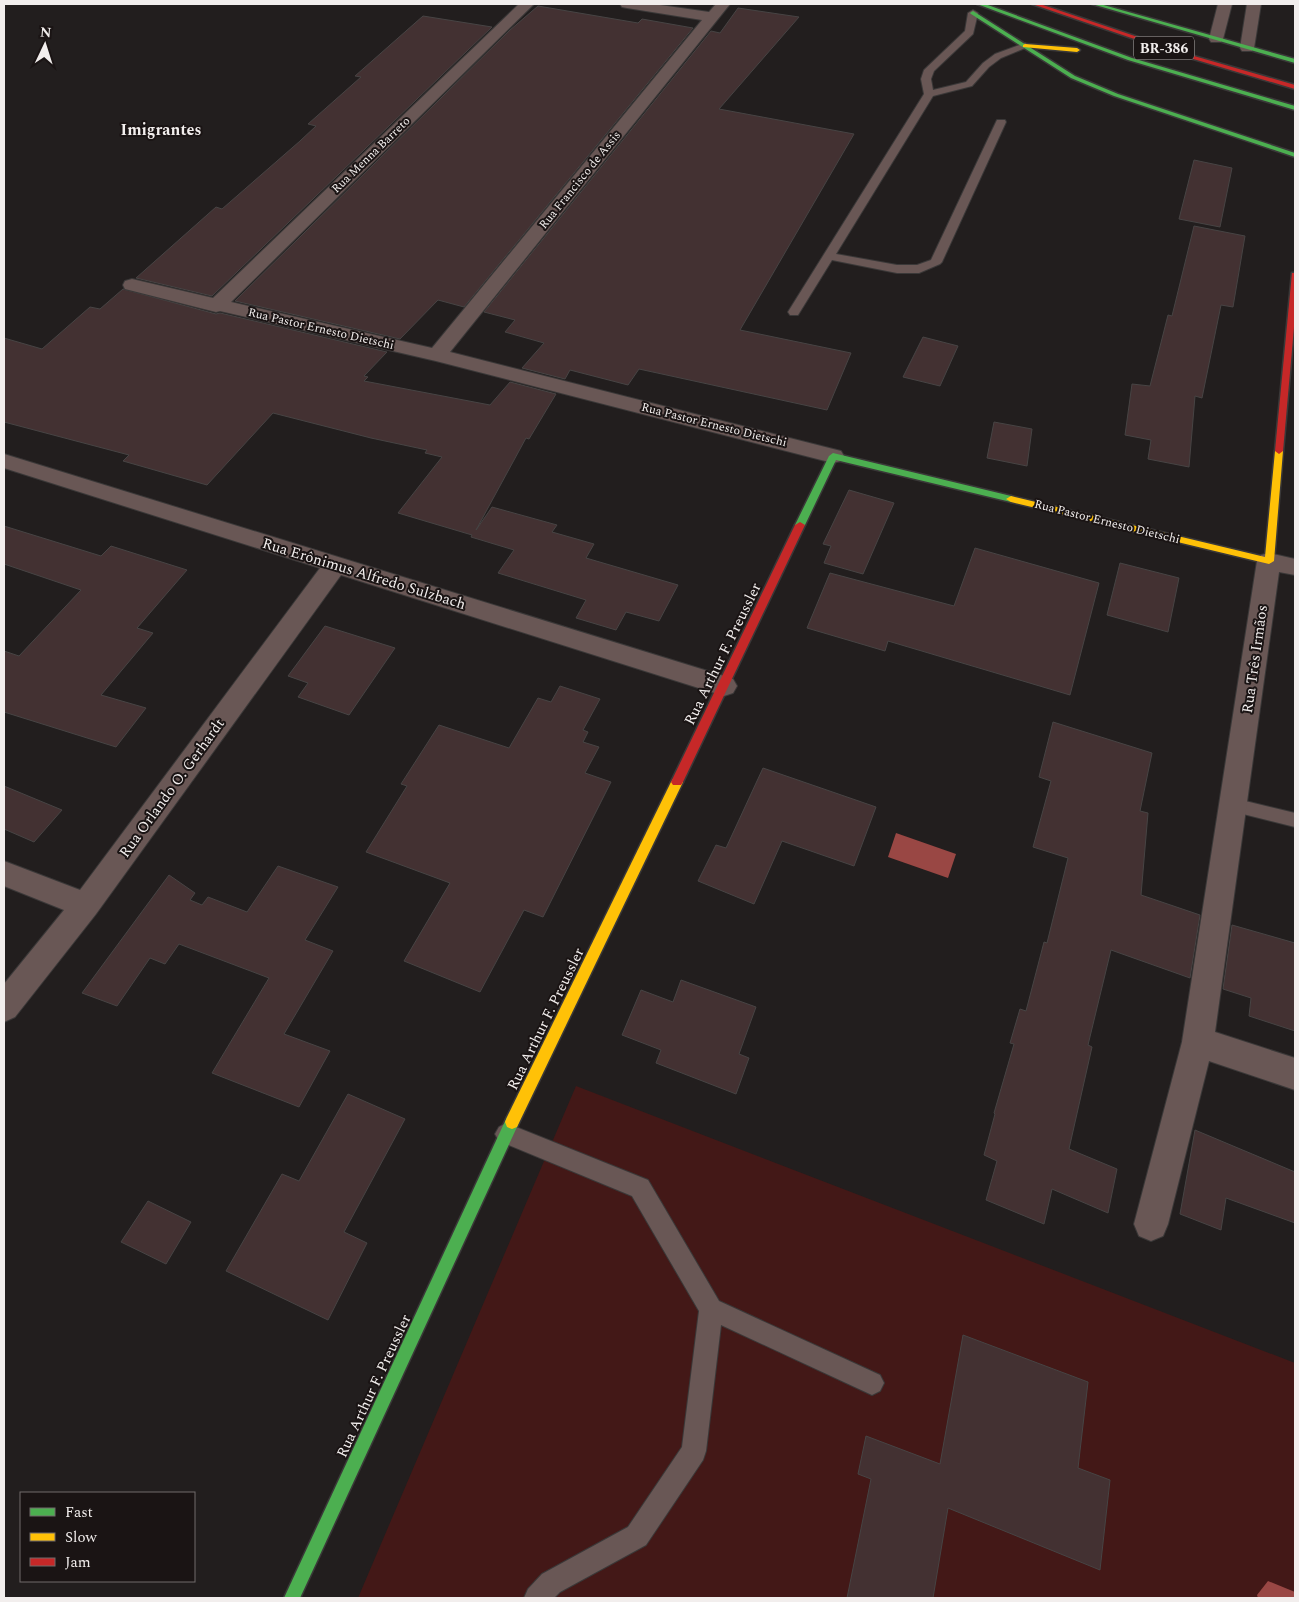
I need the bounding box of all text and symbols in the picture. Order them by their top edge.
north arrow [20,20,70,70]
text: N [39,22,52,43]
road number: BR-386 [1134,36,1194,59]
street label: Rua Menna Barreto [327,112,415,198]
district label: Imigrantes [121,118,201,142]
street label: Rua Francisco de Assis [534,127,626,233]
street label: Rua Pastor Ernesto Dietschi [246,303,396,355]
street label: Rua Pastor Ernesto Dietschi [639,398,789,452]
street label: Rua Pastor Ernesto Dietschi [1032,495,1182,549]
street label: Rua Erônimus Alfredo Sulzbach [259,532,469,616]
street label: Rua Arthur F. Preussler [678,579,768,729]
street label: Rua Três Irmãos [1236,603,1274,715]
street label: Rua Orlando O. Gerhardt [113,713,231,863]
street label: Rua Arthur F. Preussler [501,944,591,1094]
street label: Rua Arthur F. Preussler [331,1310,417,1462]
legend [20,1492,195,1582]
text: Fast [65,1501,93,1524]
text: Slow [65,1526,97,1549]
text: Jam [65,1551,91,1574]

